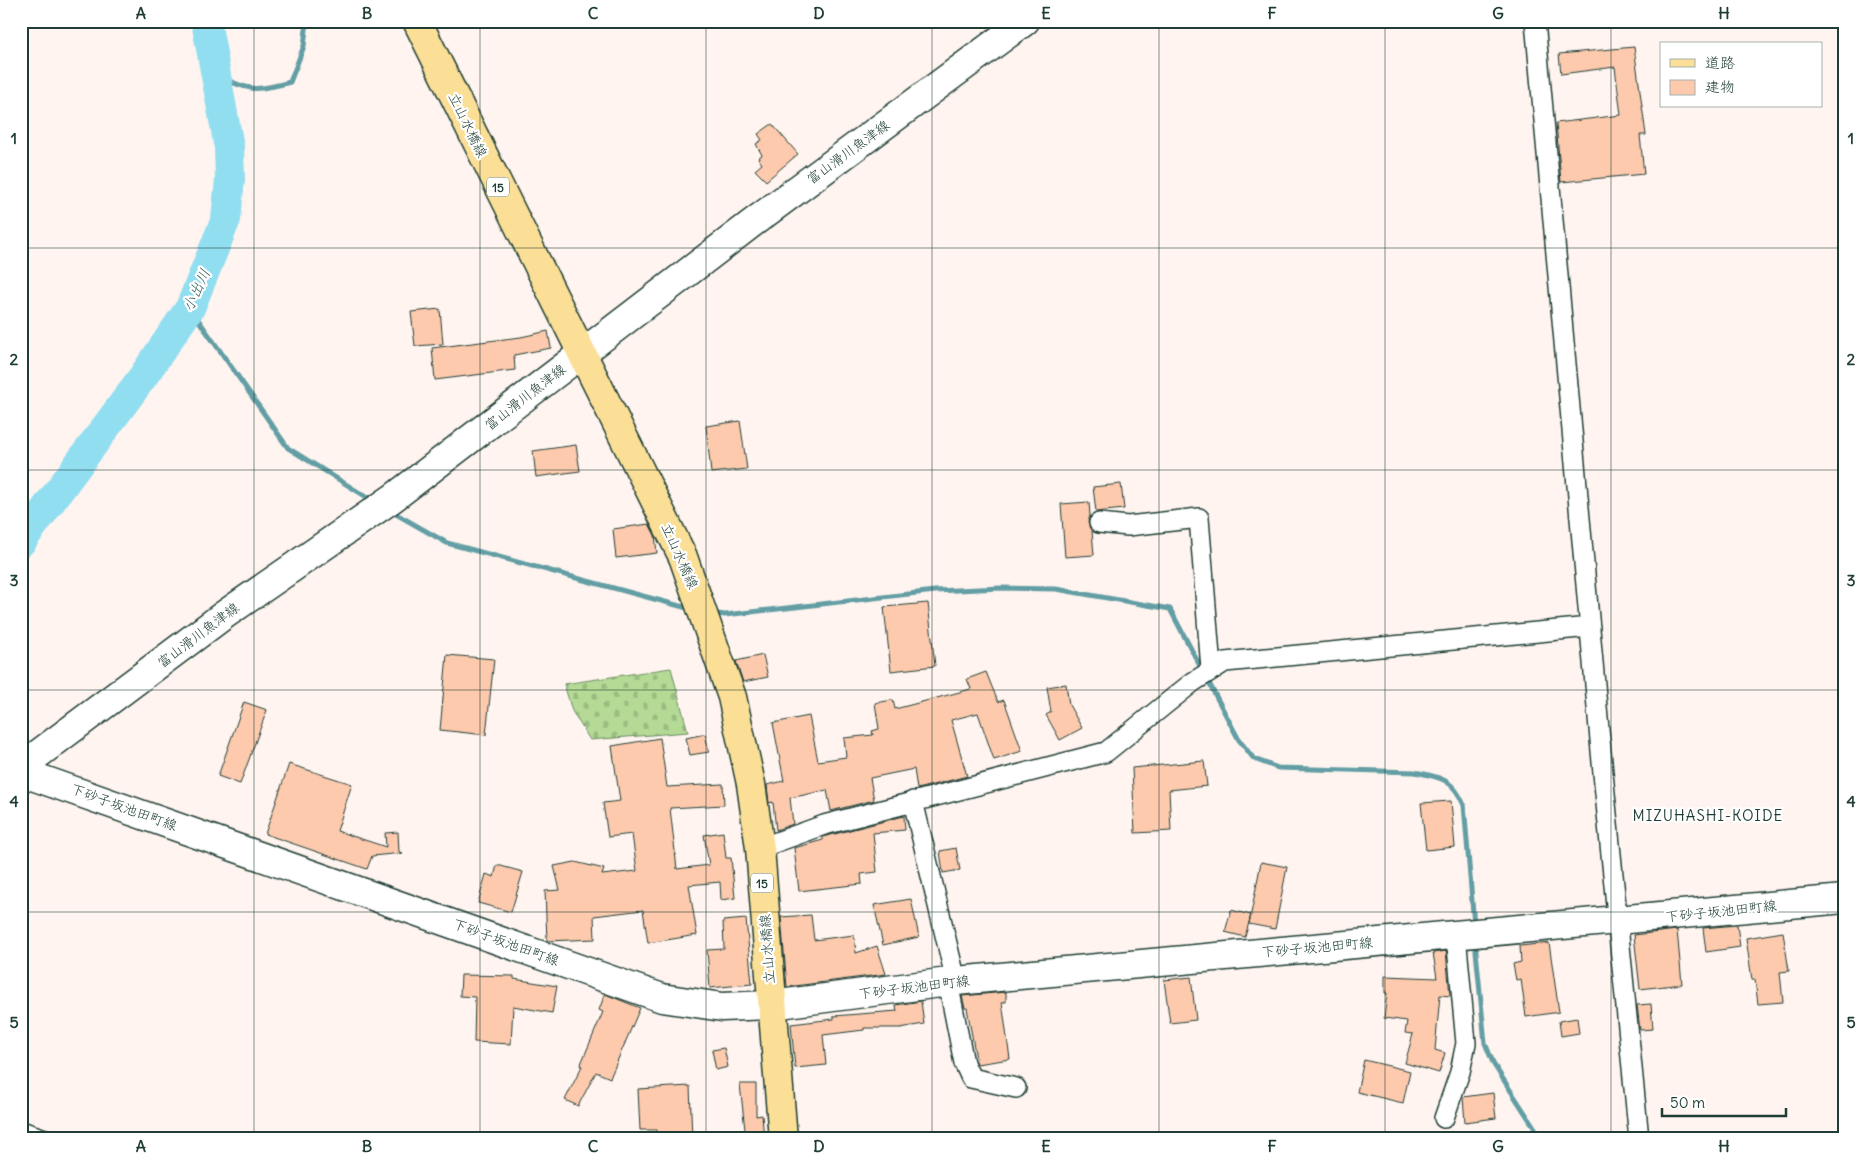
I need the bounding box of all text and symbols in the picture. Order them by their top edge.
text: A [136,3,146,23]
text: B [362,3,373,23]
text: C [588,3,599,23]
text: D [813,3,825,23]
text: E [1041,3,1051,23]
text: F [1267,3,1277,23]
text: G [1492,3,1504,23]
text: H [1718,3,1730,23]
legend [1660,42,1822,108]
text: 道路 [1705,53,1735,72]
text: 建物 [1705,77,1735,96]
street label: 立山水橋線 [445,90,491,160]
street label: 富山滑川魚津線 [803,116,893,188]
text: 1 [11,128,17,148]
text: 1 [1848,128,1854,148]
road number: 15 [487,178,509,196]
water label: 小出川 [178,266,214,314]
text: 2 [10,349,19,369]
text: 2 [1847,349,1856,369]
street label: 富山滑川魚津線 [481,360,569,434]
street label: 立山水橋線 [658,520,702,592]
text: 3 [9,570,19,590]
text: 3 [1846,570,1856,590]
street label: 富山滑川魚津線 [153,598,243,672]
street label: 下砂子坂池田町線 [68,779,180,835]
text: 4 [9,791,19,811]
text: 4 [1846,791,1856,811]
district label: MIZUHASHI-KOIDE [1633,806,1783,825]
road number: 15 [751,874,773,892]
street label: 下砂子坂池田町線 [1664,896,1778,926]
street label: 立山水橋線 [756,913,778,985]
street label: 下砂子坂池田町線 [450,914,562,970]
street label: 下砂子坂池田町線 [1260,933,1374,961]
street label: 下砂子坂池田町線 [857,971,971,1003]
text: 5 [9,1012,19,1032]
text: 5 [1846,1012,1856,1032]
scale bar [1662,1085,1786,1117]
text: 50 m [1670,1093,1705,1112]
text: A [136,1136,146,1156]
text: B [362,1136,373,1156]
text: C [588,1136,599,1156]
text: D [813,1136,825,1156]
text: E [1041,1136,1051,1156]
text: F [1267,1136,1277,1156]
text: G [1492,1136,1504,1156]
text: H [1718,1136,1730,1156]

